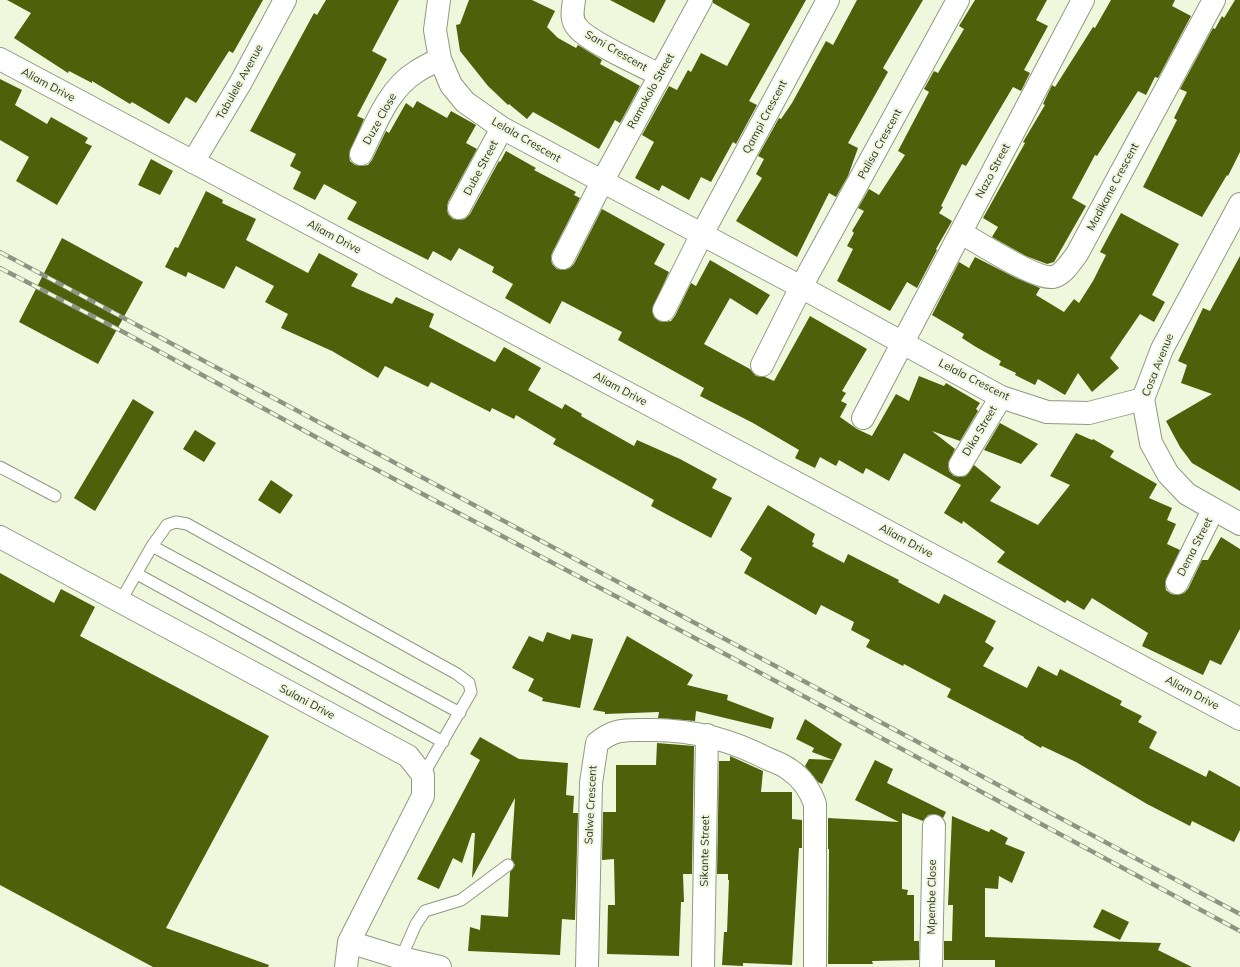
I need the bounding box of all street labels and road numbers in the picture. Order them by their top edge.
street label: Sani Crescent [582,28,650,74]
street label: Tabulele Avenue [214,42,266,122]
street label: Ramokolo Street [625,51,677,131]
street label: Aliam Drive [19,65,77,105]
street label: Qampi Crescent [740,78,790,156]
street label: Duze Close [360,91,400,147]
street label: Palisa Crescent [855,107,905,181]
street label: Lelala Crescent [489,115,563,165]
street label: Dube Street [461,138,501,198]
street label: Nazo Street [973,141,1013,201]
street label: Madikane Crescent [1084,141,1142,233]
street label: Aliam Drive [305,217,363,257]
street label: Cosa Avenue [1139,332,1177,398]
street label: Lelala Crescent [936,356,1012,404]
street label: Aliam Drive [591,369,649,409]
street label: Dika Street [960,403,1000,459]
street label: Dema Street [1175,516,1215,578]
street label: Aliam Drive [877,521,935,561]
street label: Aliam Drive [1163,673,1221,713]
street label: Sulani Drive [277,682,337,722]
street label: Salwe Crescent [582,765,600,845]
street label: Sikante Street [698,815,712,887]
street label: Mpembe Close [925,859,939,935]

